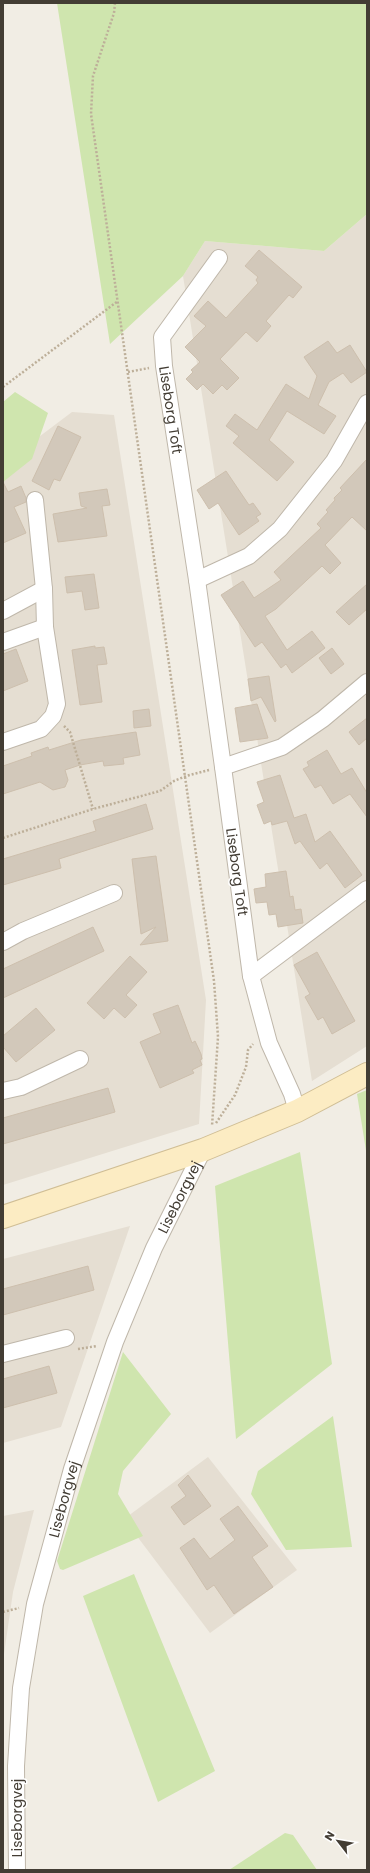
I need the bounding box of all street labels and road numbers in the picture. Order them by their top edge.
street label: Liseborg Toft [154,365,187,455]
street label: Liseborg Toft [221,827,253,917]
street label: Liseborgvej [153,1157,206,1237]
street label: Liseborgvej [44,1458,84,1540]
street label: Liseborgvej [7,1779,27,1857]

